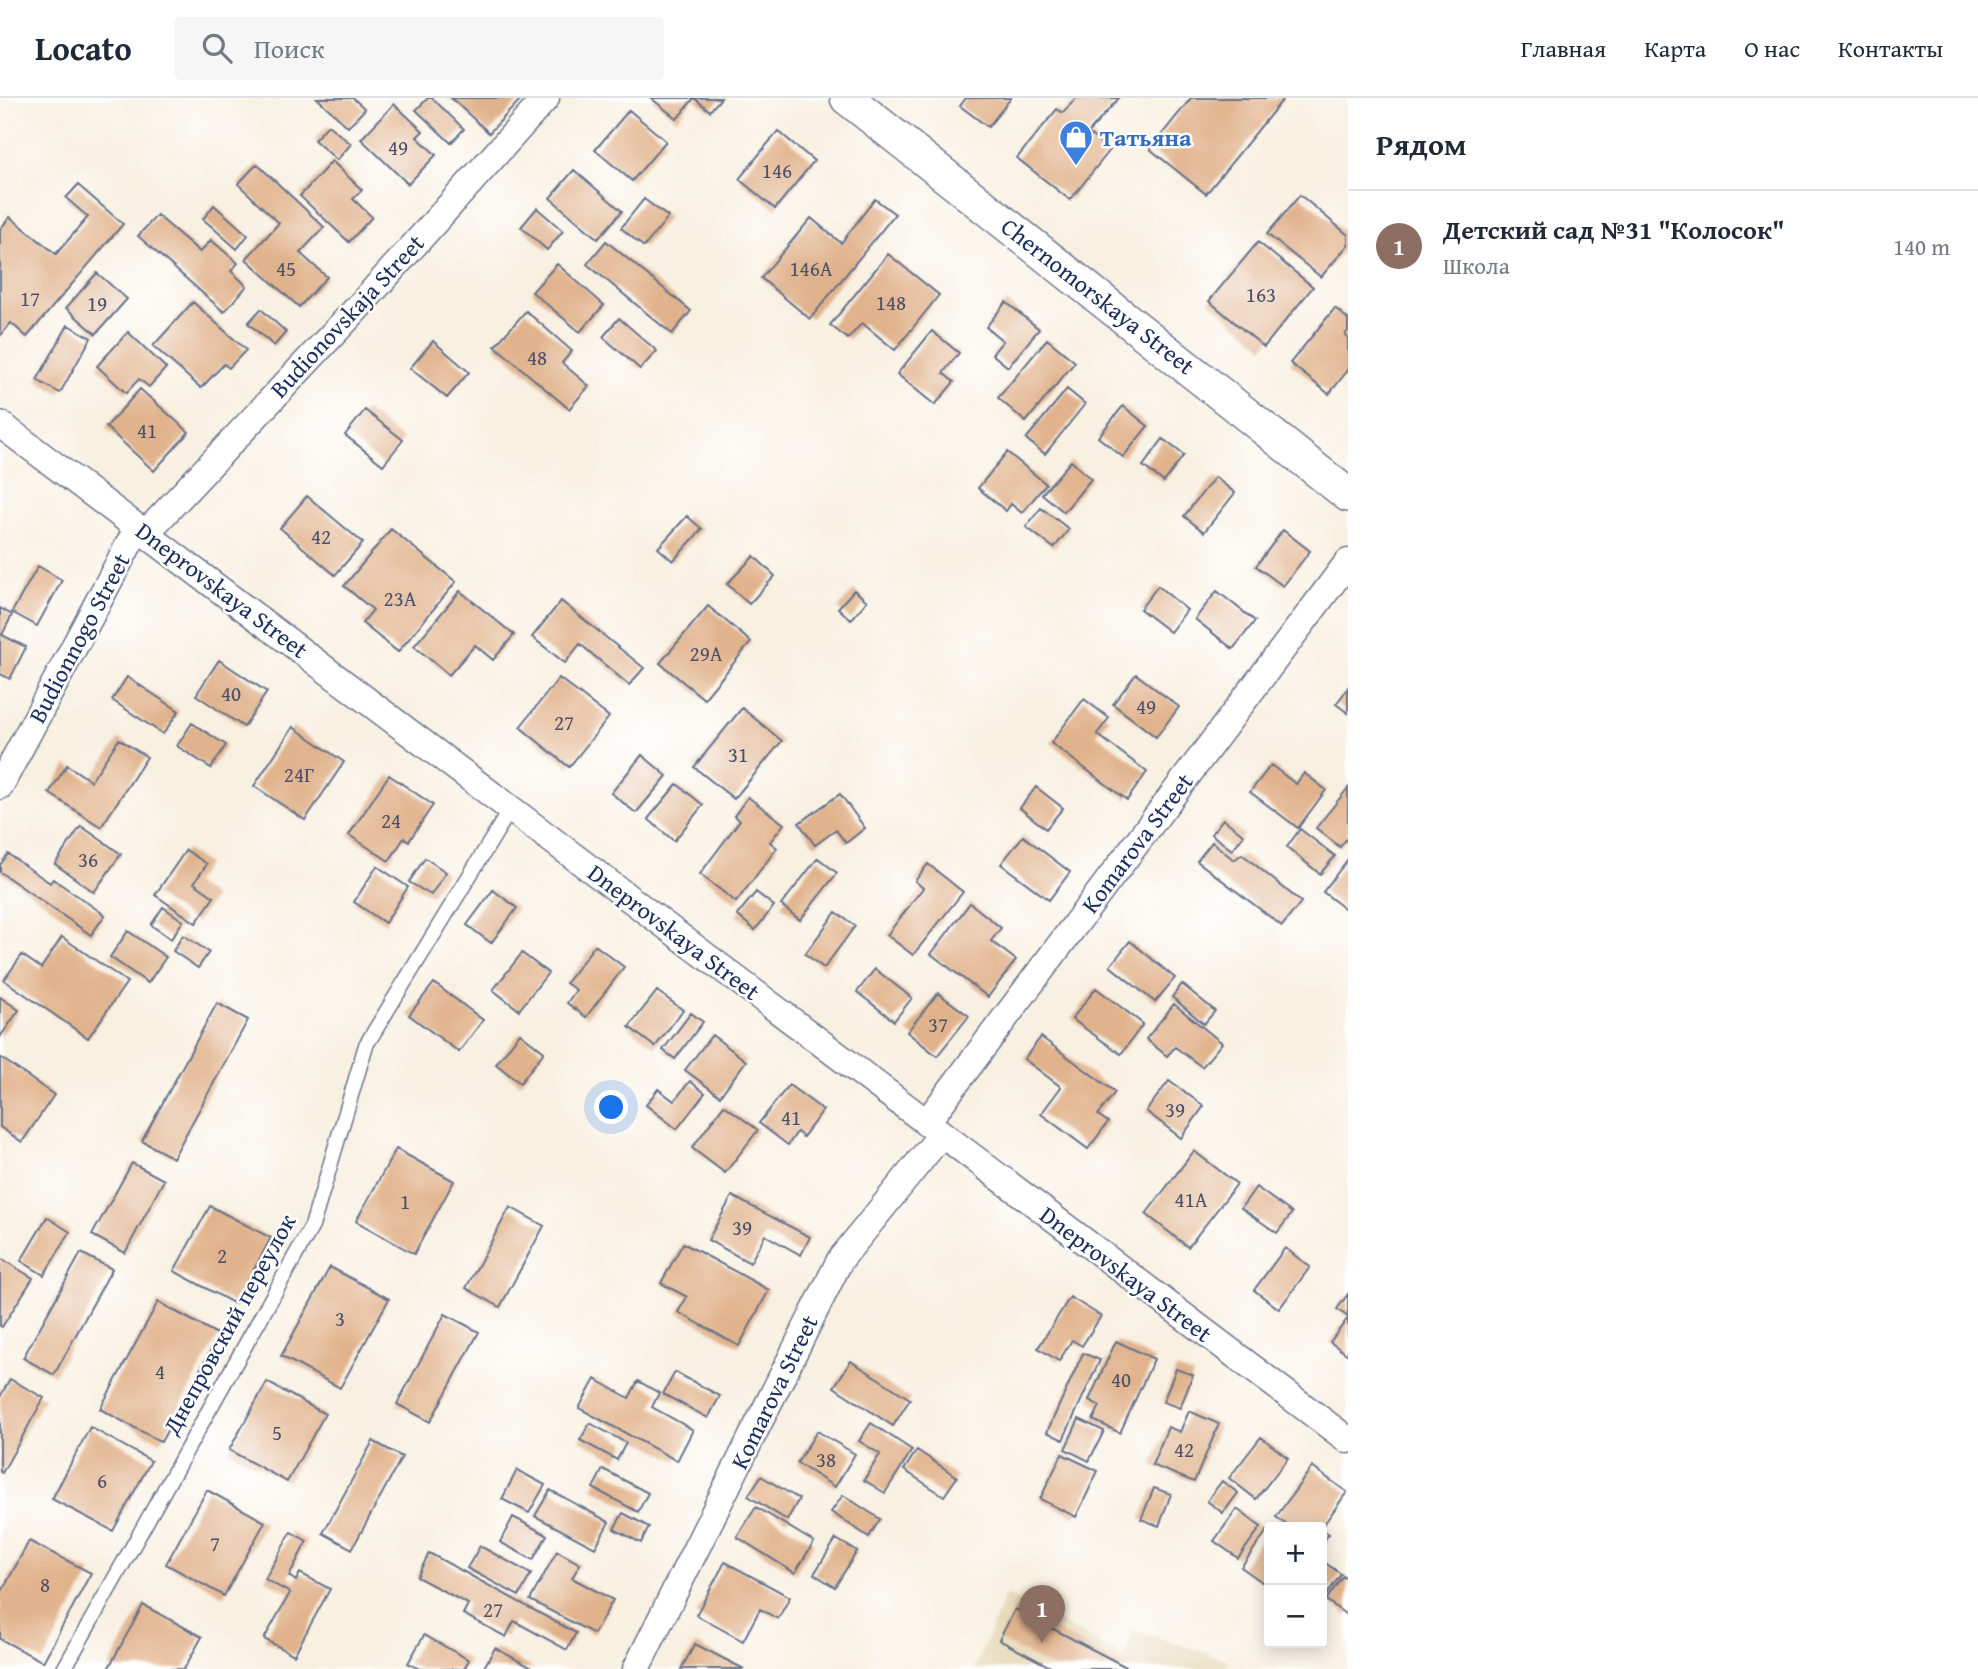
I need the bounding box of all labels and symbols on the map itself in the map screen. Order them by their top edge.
shop icon: Татьяна [1057,118,1095,167]
place label: Татьяна [1100,120,1192,155]
house number: 49 [388,132,408,163]
house number: 146 [762,155,792,186]
street label: Chernomorskaya Street [994,209,1203,383]
street label: Budionovskaja Street [262,226,433,406]
house number: 45 [276,253,296,284]
house number: 146А [789,253,833,284]
house number: 163 [1246,279,1276,310]
house number: 17 [20,283,40,314]
house number: 148 [876,287,906,318]
house number: 19 [87,288,107,319]
house number: 48 [527,342,547,373]
house number: 41 [137,415,157,446]
street label: Dneprovskaya Street [129,514,316,667]
house number: 42 [311,521,331,552]
street label: Budionnogo Street [19,546,139,729]
house number: 23А [384,583,417,614]
house number: 29А [690,638,723,669]
house number: 40 [221,678,241,709]
house number: 49 [1136,691,1156,722]
house number: 27 [554,707,574,738]
house number: 31 [728,739,748,770]
house number: 24Г [284,759,314,790]
street label: Komarova Street [1073,765,1202,920]
house number: 24 [381,805,401,836]
house number: 36 [78,844,98,875]
street label: Dneprovskaya Street [581,856,768,1009]
house number: 37 [928,1009,948,1040]
your location [594,1090,628,1124]
house number: 39 [1165,1094,1185,1125]
house number: 41 [781,1102,801,1133]
house number: 41А [1175,1184,1208,1215]
house number: 1 [400,1186,410,1217]
street label: Dneprovskaya Street [1033,1198,1220,1351]
street label: Днепровский переулок [153,1207,304,1441]
house number: 39 [732,1212,752,1243]
house number: 2 [217,1240,227,1271]
house number: 3 [335,1303,345,1334]
street label: Komarova Street [722,1309,827,1475]
house number: 4 [155,1356,165,1387]
house number: 40 [1111,1364,1131,1395]
house number: 5 [272,1417,282,1448]
house number: 42 [1174,1434,1194,1465]
house number: 38 [816,1444,836,1475]
house number: 6 [97,1465,107,1496]
house number: 7 [210,1528,220,1559]
house number: 8 [40,1569,50,1600]
pin: 1 [1019,1585,1065,1643]
house number: 27 [483,1594,503,1625]

